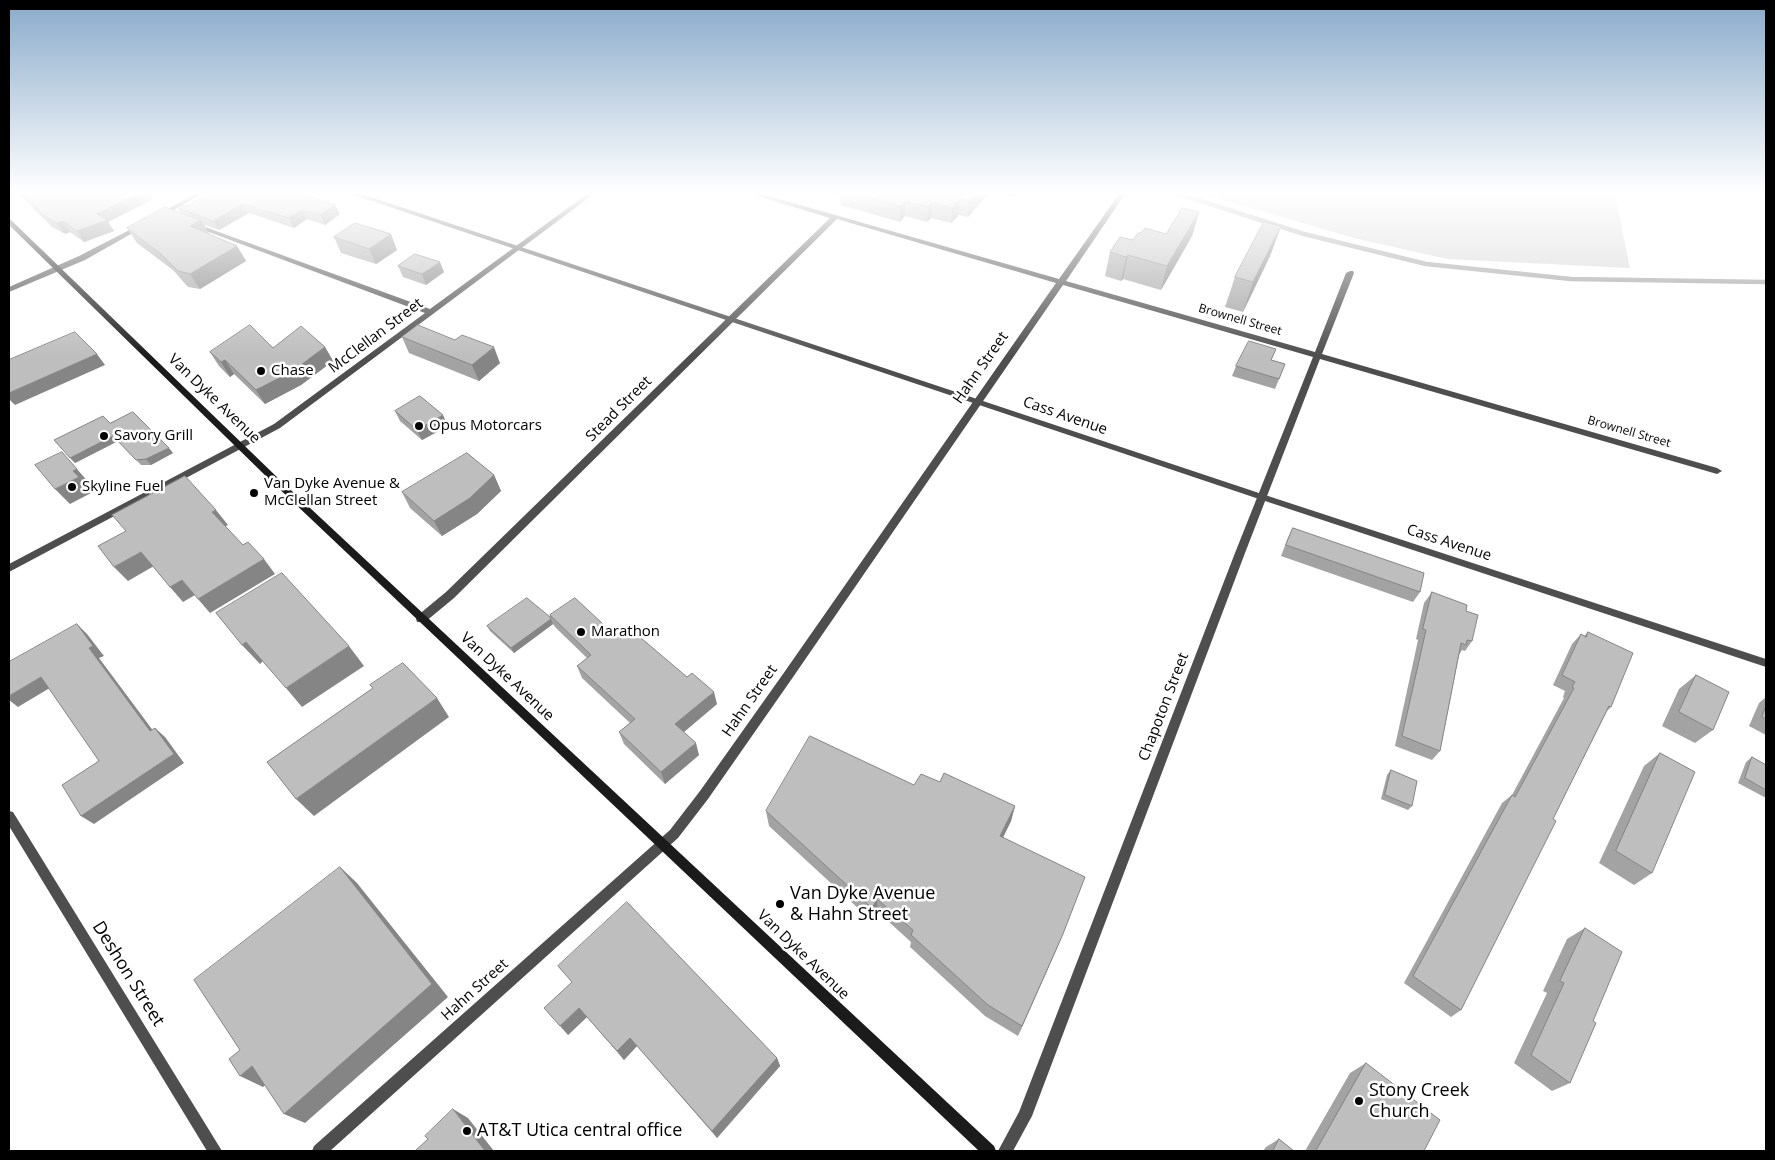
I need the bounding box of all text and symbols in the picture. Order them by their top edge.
street label: McClellan Street [325,295,427,377]
street label: Brownell Street [1197,301,1283,339]
street label: Hahn Street [950,329,1012,407]
street label: Van Dyke Avenue [164,350,264,448]
place label: Chase [271,362,314,380]
marker: Chase [255,365,267,377]
street label: Stead Street [582,372,656,446]
street label: Cass Avenue [1020,393,1110,439]
street label: Brownell Street [1586,413,1672,451]
place label: Opus Motorcars [429,417,542,435]
marker: Opus Motorcars [413,420,425,432]
place label: Savory Grill [114,427,193,445]
marker: Savory Grill [98,430,110,442]
place label: Van Dyke Avenue & McClellan Street [264,475,400,510]
place label: Skyline Fuel [82,478,164,496]
marker: Skyline Fuel [66,481,78,493]
marker: Van Dyke Avenue & McClellan Street [248,487,260,499]
street label: Cass Avenue [1404,521,1494,565]
place label: Marathon [591,623,660,641]
marker: Marathon [575,626,587,638]
street label: Van Dyke Avenue [457,629,557,725]
street label: Chapoton Street [1135,650,1193,764]
street label: Hahn Street [719,662,781,740]
place label: Van Dyke Avenue & Hahn Street [790,883,935,926]
marker: Van Dyke Avenue & Hahn Street [774,898,786,910]
street label: Van Dyke Avenue [753,906,853,1004]
street label: Deshon Street [87,918,169,1030]
street label: Hahn Street [438,955,512,1025]
place label: Stony Creek Church [1369,1080,1469,1122]
marker: Stony Creek Church [1353,1095,1365,1107]
place label: AT&T Utica central office [477,1120,682,1142]
marker: AT&T Utica central office [461,1125,473,1137]

